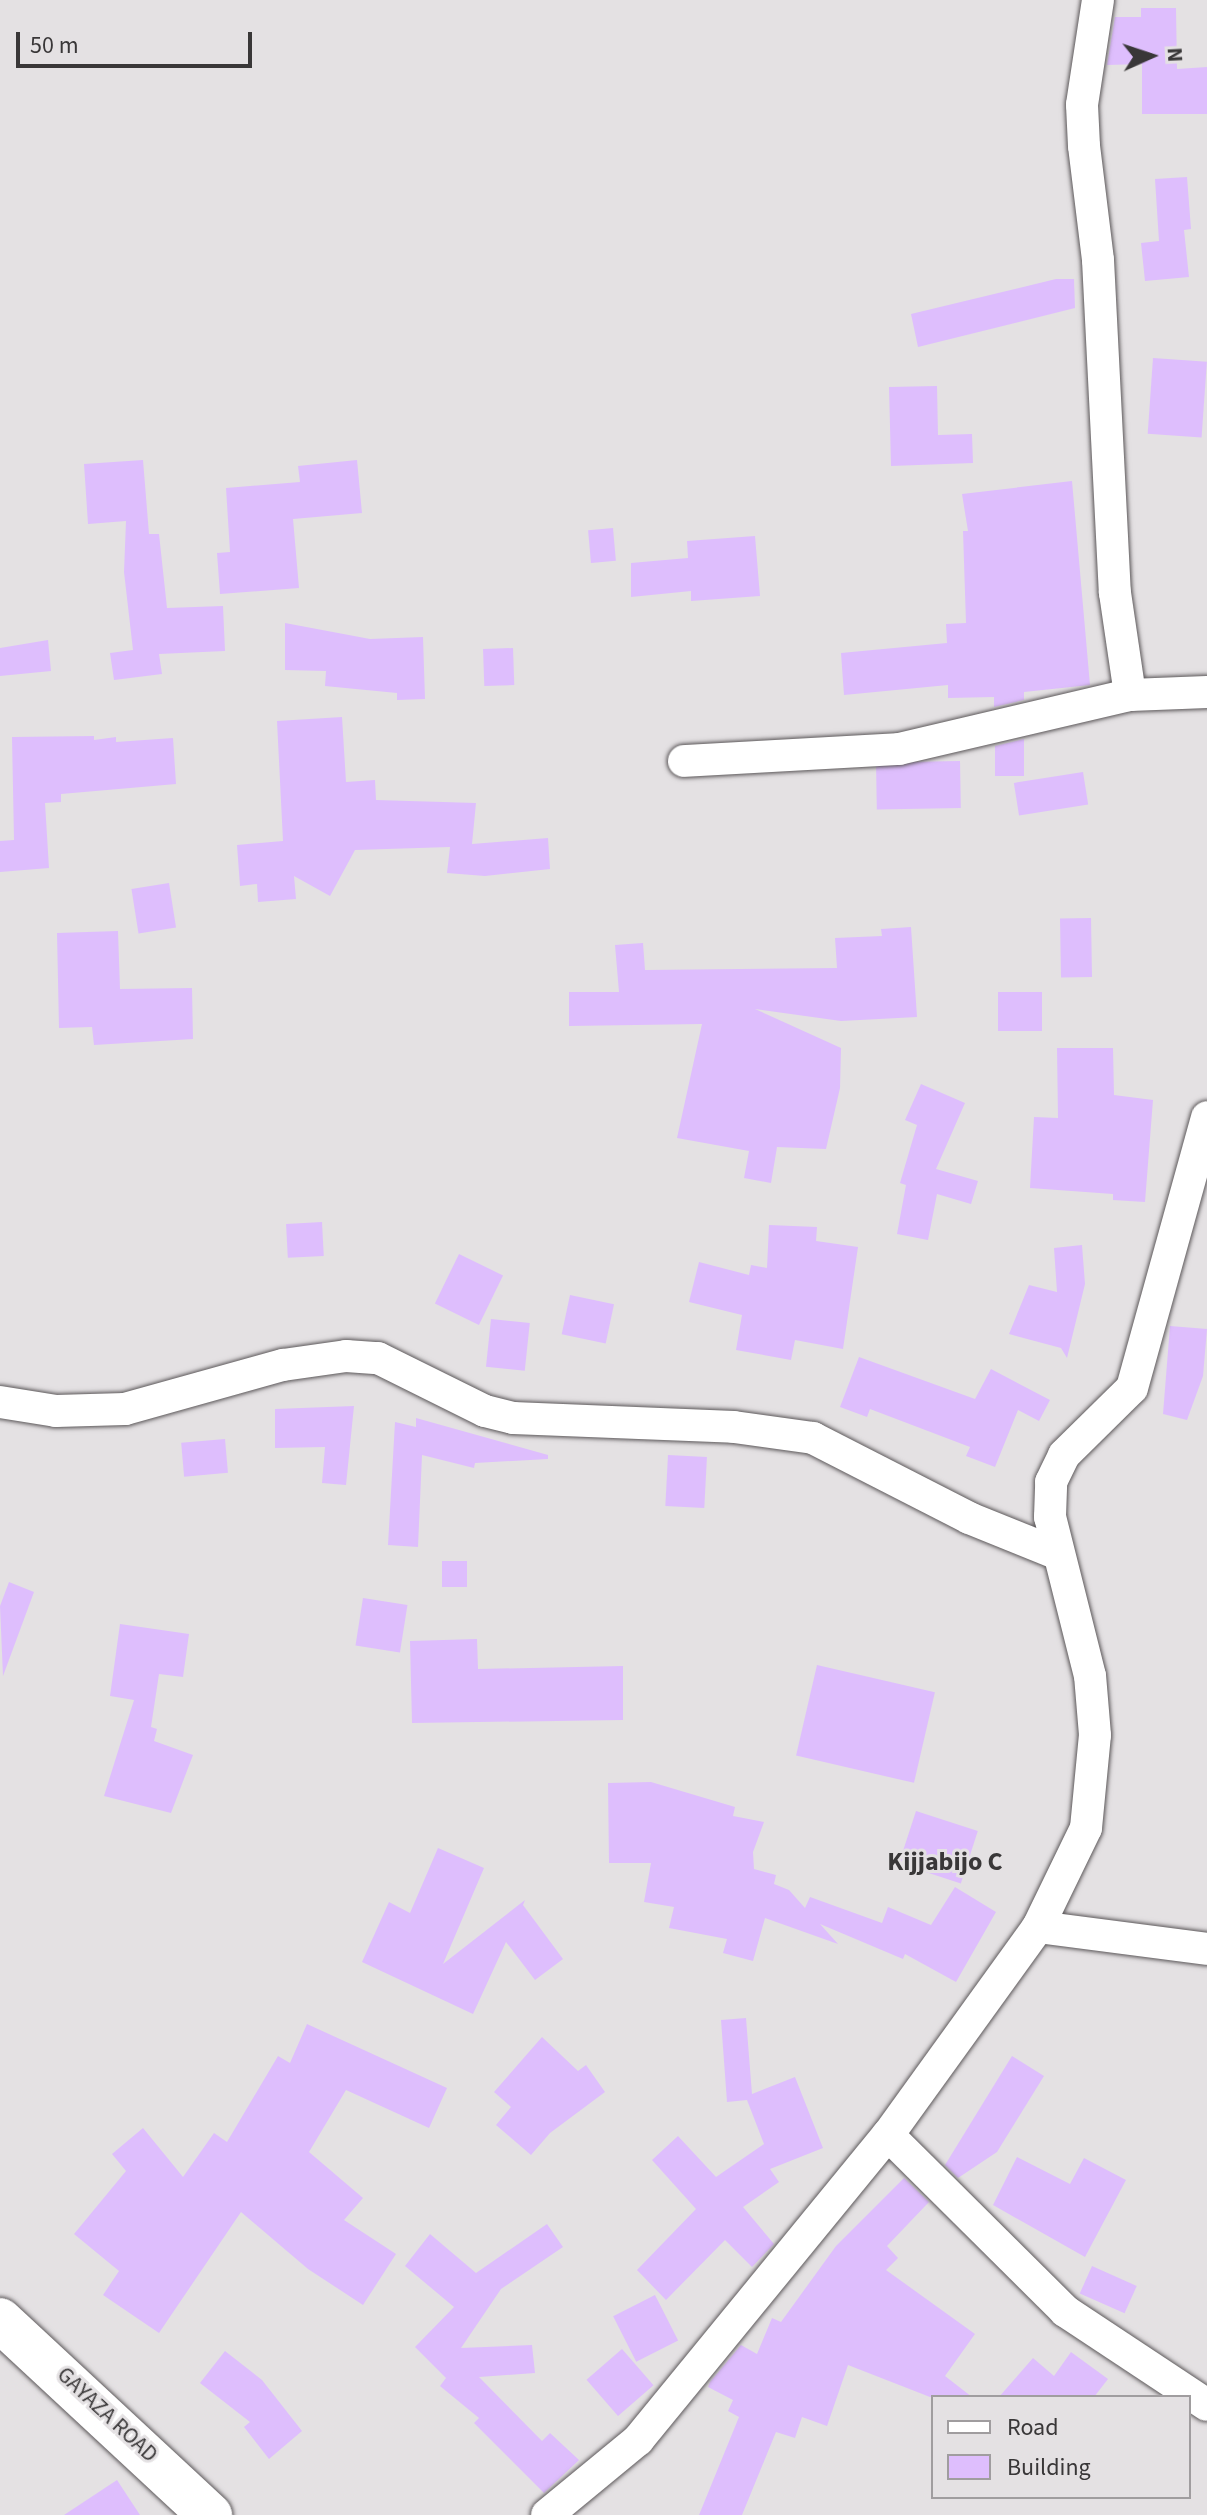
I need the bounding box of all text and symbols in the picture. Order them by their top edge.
scale bar [20,16,256,66]
north arrow [1111,16,1191,96]
text: 50 m [30,28,79,63]
text: N [1159,47,1191,63]
district label: Kijjabijo C [887,1846,1003,1878]
street label: GAYAZA ROAD [51,2362,163,2468]
legend [931,2395,1191,2499]
text: Road [1007,2410,1059,2445]
text: Building [1007,2450,1091,2485]

